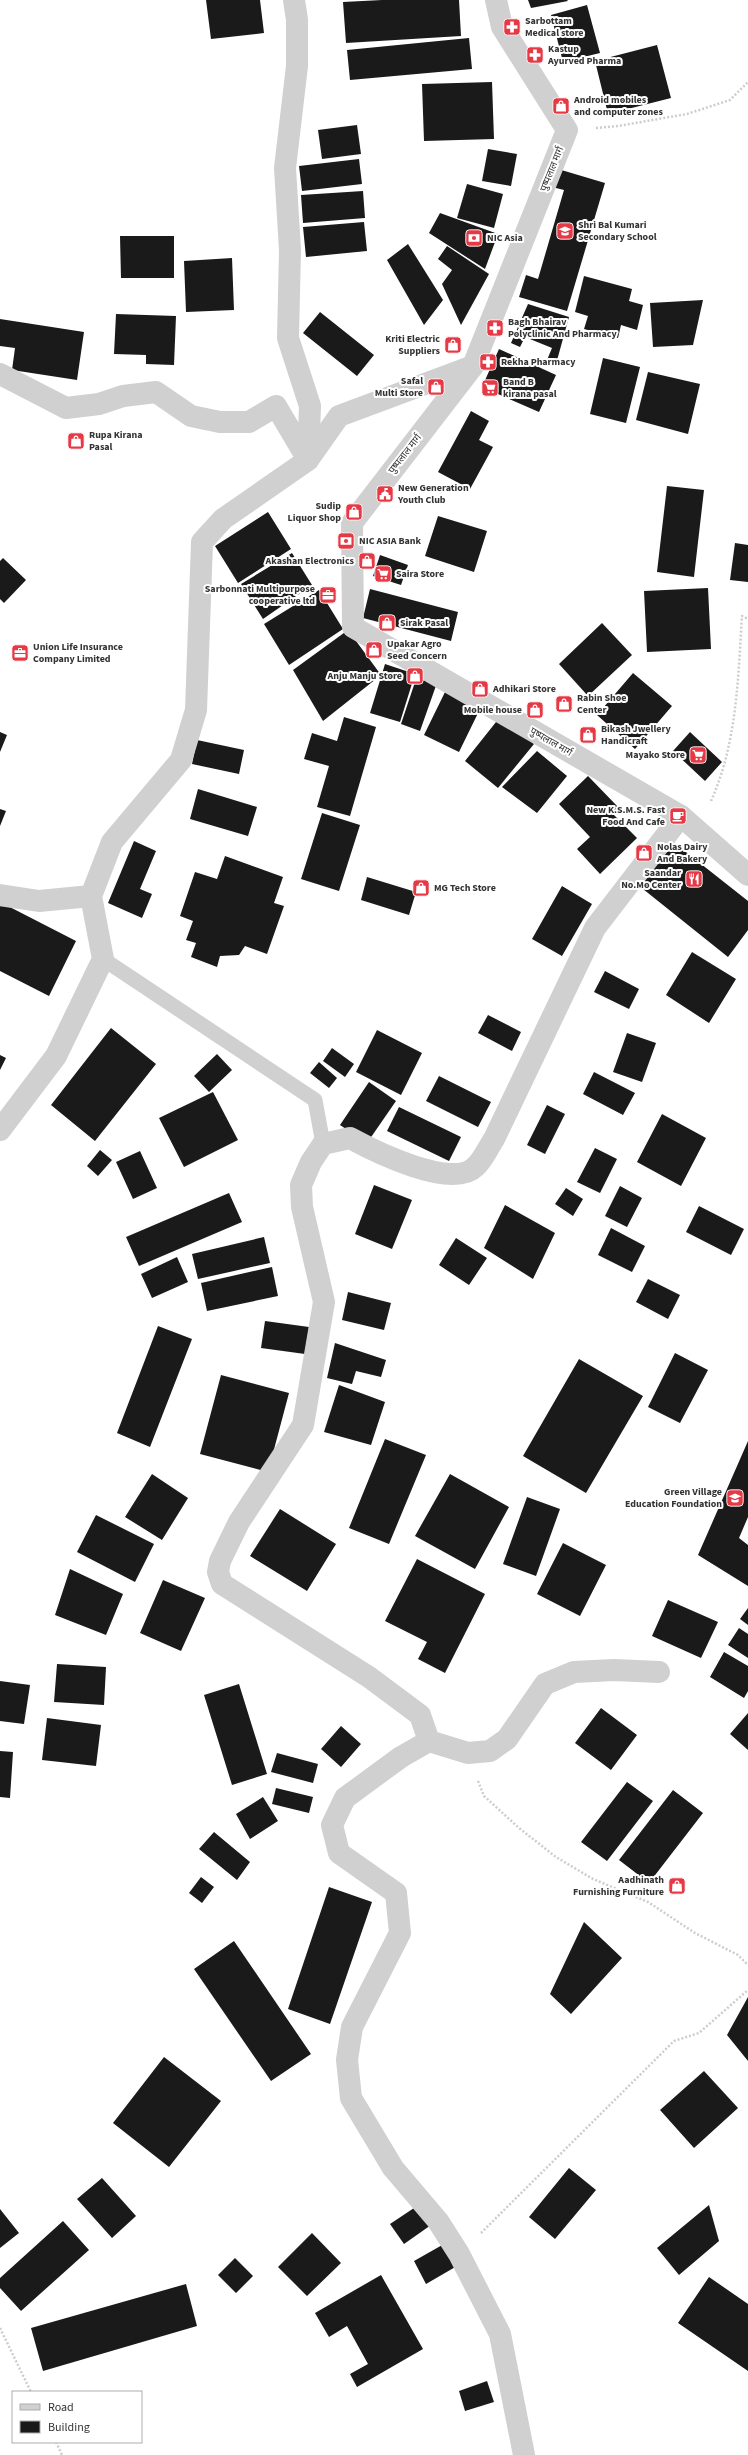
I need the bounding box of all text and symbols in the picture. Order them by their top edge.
place label: Sarbottam Medical store [525,14,584,40]
pharmacy icon: Sarbottam Medical store [502,17,522,37]
place label: Kastup Ayurved Pharma [547,42,621,68]
pharmacy icon: Kastup Ayurved Pharma [525,45,545,65]
place label: Android mobiles and computer zones [573,93,663,119]
shop icon: Android mobiles and computer zones [551,96,571,116]
street label: पुष्पलाल मार्ग [537,144,568,193]
place label: Shri Bal Kumari Secondary School [578,218,657,244]
school or university icon: Shri Bal Kumari Secondary School [555,221,575,241]
bank icon: NIC Asia [464,228,484,248]
place label: NIC Asia [487,231,523,245]
place label: Bagh Bhairav Polyclinic And Pharmacy [508,315,617,341]
pharmacy icon: Bagh Bhairav Polyclinic And Pharmacy [485,318,505,338]
place label: Kriti Electric Suppliers [385,332,441,358]
shop icon: Kriti Electric Suppliers [443,335,463,355]
pharmacy icon: Rekha Pharmacy [478,352,498,372]
place label: Rekha Pharmacy [501,355,576,369]
place label: Safal Multi Store [375,374,423,400]
place label: Band B kirana pasal [503,375,557,401]
shop icon: Safal Multi Store [426,377,446,397]
supermarket icon: Band B kirana pasal [480,378,500,398]
place label: Rupa Kirana Pasal [89,428,143,454]
street label: पुष्पलाल मार्ग [385,430,426,477]
shop icon: Rupa Kirana Pasal [66,431,86,451]
place label: New Generation Youth Club [397,481,469,507]
public building icon: New Generation Youth Club [375,484,395,504]
place label: Sudip Liquor Shop [288,499,341,525]
shop icon: Sudip Liquor Shop [344,502,364,522]
bank icon: NIC ASIA Bank [336,531,356,551]
place label: NIC ASIA Bank [359,534,422,548]
shop icon: Akashan Electronics [357,551,377,571]
place label: Akashan Electronics [265,554,355,568]
supermarket icon: Saira Store [373,564,393,584]
place label: Saira Store [396,567,444,581]
place label: Sarbonnati Multipurpose cooperative ltd [205,582,315,608]
office icon: Sarbonnati Multipurpose cooperative ltd [318,585,338,605]
shop icon: Sirak Pasal [377,613,397,633]
place label: Sirak Pasal [400,616,448,630]
place label: Upakar Agro Seed Concern [387,637,447,663]
place label: Union Life Insurance Company Limited [33,640,123,666]
shop icon: Upakar Agro Seed Concern [364,640,384,660]
office icon: Union Life Insurance Company Limited [10,643,30,663]
shop icon: Anju Manju Store [405,666,425,686]
place label: Anju Manju Store [326,669,402,683]
shop icon: Adhikari Store [470,679,490,699]
place label: Adhikari Store [492,682,556,696]
place label: Rabin Shoe Center [577,691,627,717]
shop icon: Rabin Shoe Center [554,694,574,714]
shop icon: Mobile house [525,700,545,720]
place label: Mobile house [464,703,522,717]
place label: Bikash Jwellery Handicraft [601,722,671,748]
street label: पुष्पलाल मार्ग [527,724,576,760]
shop icon: Bikash Jwellery Handicraft [578,725,598,745]
supermarket icon: Mayako Store [688,745,708,765]
place label: Mayako Store [626,748,685,762]
place label: New K.S.M.S. Fast Food And Cafe [586,803,665,829]
cafe icon: New K.S.M.S. Fast Food And Cafe [668,806,688,826]
place label: Nolas Dairy And Bakery [656,840,708,866]
shop icon: Nolas Dairy And Bakery [634,843,654,863]
place label: Saandar No.Mo Center [621,866,681,892]
restaurant icon: Saandar No.Mo Center [684,869,704,889]
shop icon: MG Tech Store [411,878,431,898]
place label: MG Tech Store [434,881,496,895]
place label: Green Village Education Foundation [625,1485,722,1511]
school or university icon: Green Village Education Foundation [725,1488,745,1508]
place label: Aadhinath Furnishing Furniture [573,1873,664,1899]
shop icon: Aadhinath Furnishing Furniture [667,1876,687,1896]
legend [12,2391,142,2443]
text: Road [48,2399,74,2416]
text: Building [48,2419,90,2436]

